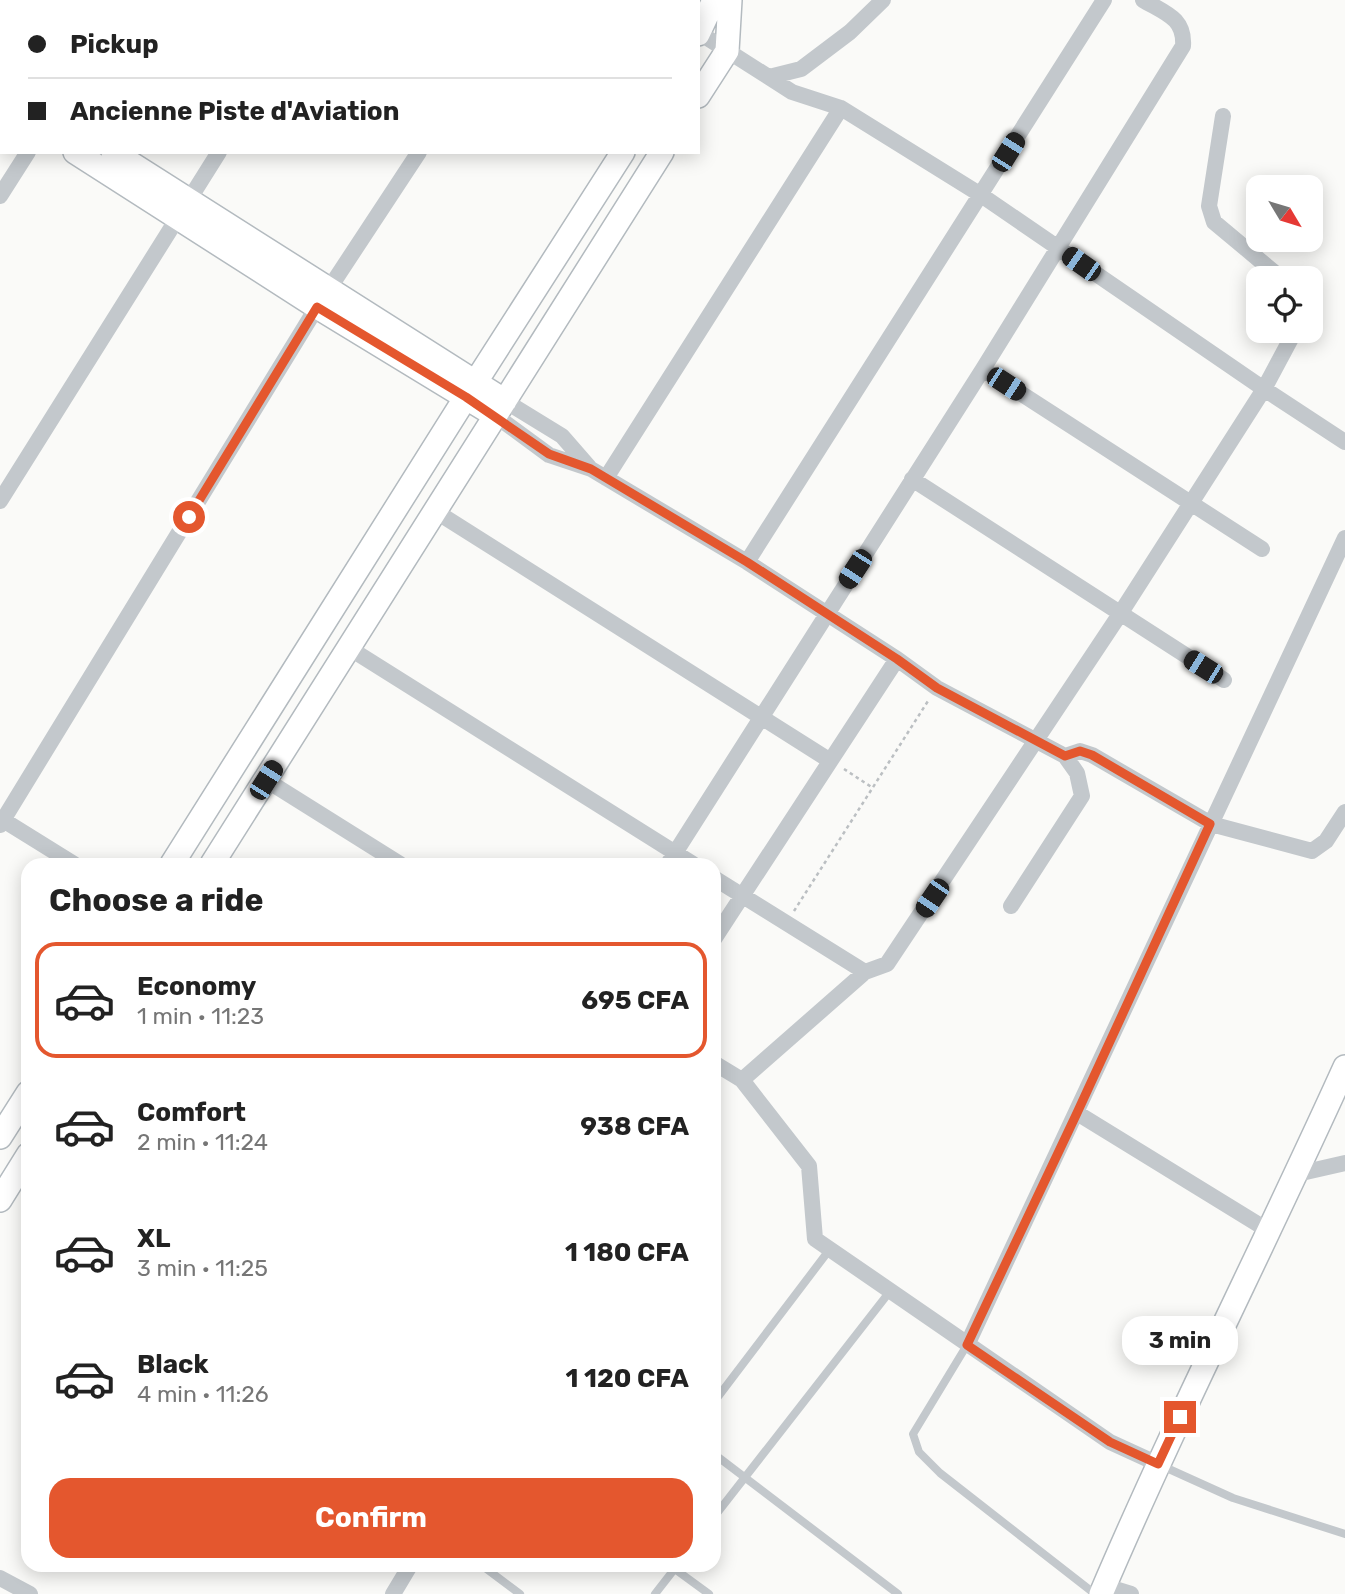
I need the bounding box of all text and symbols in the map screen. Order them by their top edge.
text: Pickup [70,29,159,60]
text: Ancienne Piste d'Aviation [70,96,399,127]
car [988,129,1029,175]
north arrow [1246,175,1323,252]
map controls [1246,175,1323,343]
car [1058,243,1105,285]
button: locate [1246,266,1323,343]
car [983,364,1030,404]
route start [173,501,205,533]
car [835,546,876,592]
car [1180,647,1227,687]
car [246,757,287,803]
car [912,875,953,921]
text: Choose a ride [49,881,263,919]
icon: car [53,969,116,1032]
text: Economy [137,971,256,1002]
text: 695 CFA [581,985,689,1016]
text: 1 min · 11:23 [137,1002,264,1030]
icon: car [53,1095,116,1158]
text: Comfort [137,1097,246,1128]
text: 938 CFA [580,1111,689,1142]
text: 2 min · 11:24 [137,1128,268,1156]
icon: car [53,1221,116,1284]
text: XL [137,1223,170,1254]
text: 1 180 CFA [565,1237,689,1268]
text: 3 min · 11:25 [137,1254,268,1282]
callout: 3 min [1122,1316,1238,1364]
text: 3 min [1149,1326,1211,1354]
icon: car [53,1347,116,1410]
text: Black [137,1349,209,1380]
text: 1 120 CFA [566,1363,689,1394]
text: 4 min · 11:26 [137,1380,269,1408]
route end [1164,1401,1196,1433]
button: Confirm [49,1478,693,1558]

